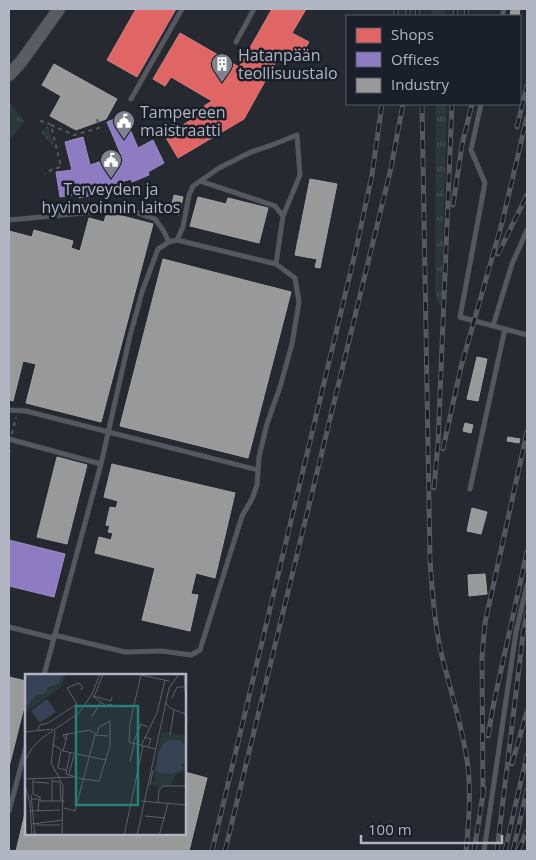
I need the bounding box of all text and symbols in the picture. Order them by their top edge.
legend [346,15,521,105]
text: Shops [391,24,434,44]
place label: Hatanpään teollisuustalo [238,44,338,84]
text: Offices [391,49,439,69]
building icon: Hatanpään teollisuustalo [210,52,234,83]
text: Industry [391,74,449,94]
place label: Tampereen maistraatti [140,101,226,141]
public building icon: Tampereen maistraatti [112,109,136,140]
public building icon: Terveyden ja hyvinvoinnin laitos [99,148,123,179]
place label: Terveyden ja hyvinvoinnin laitos [42,178,180,218]
inset map [25,674,186,835]
scale bar [361,812,502,844]
text: 100 m [368,819,412,839]

